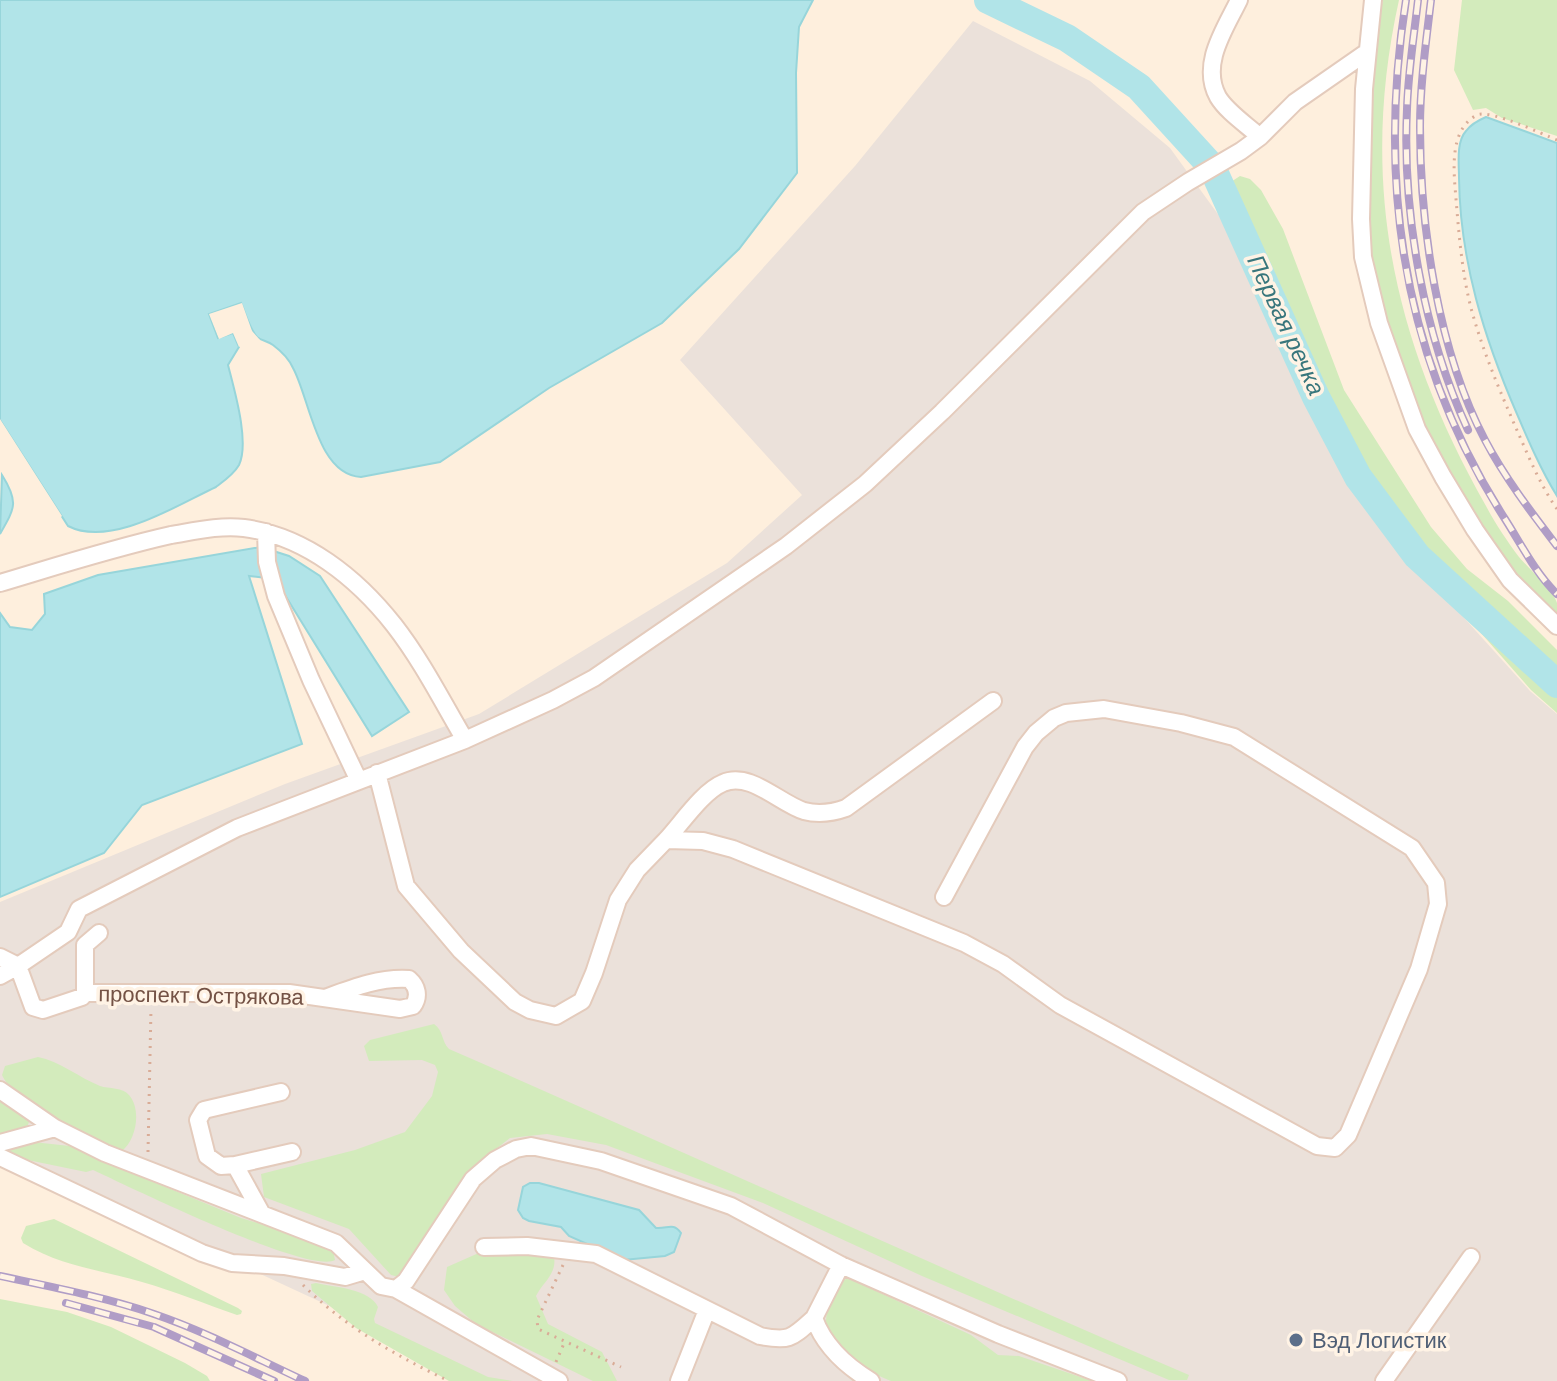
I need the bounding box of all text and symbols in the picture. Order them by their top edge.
water label: Первая речка [1242,250,1331,399]
street label: проспект Острякова [98,981,305,1010]
place label: Вэд Логистик [1312,1328,1447,1353]
marker: Вэд Логистик [1287,1331,1305,1349]

